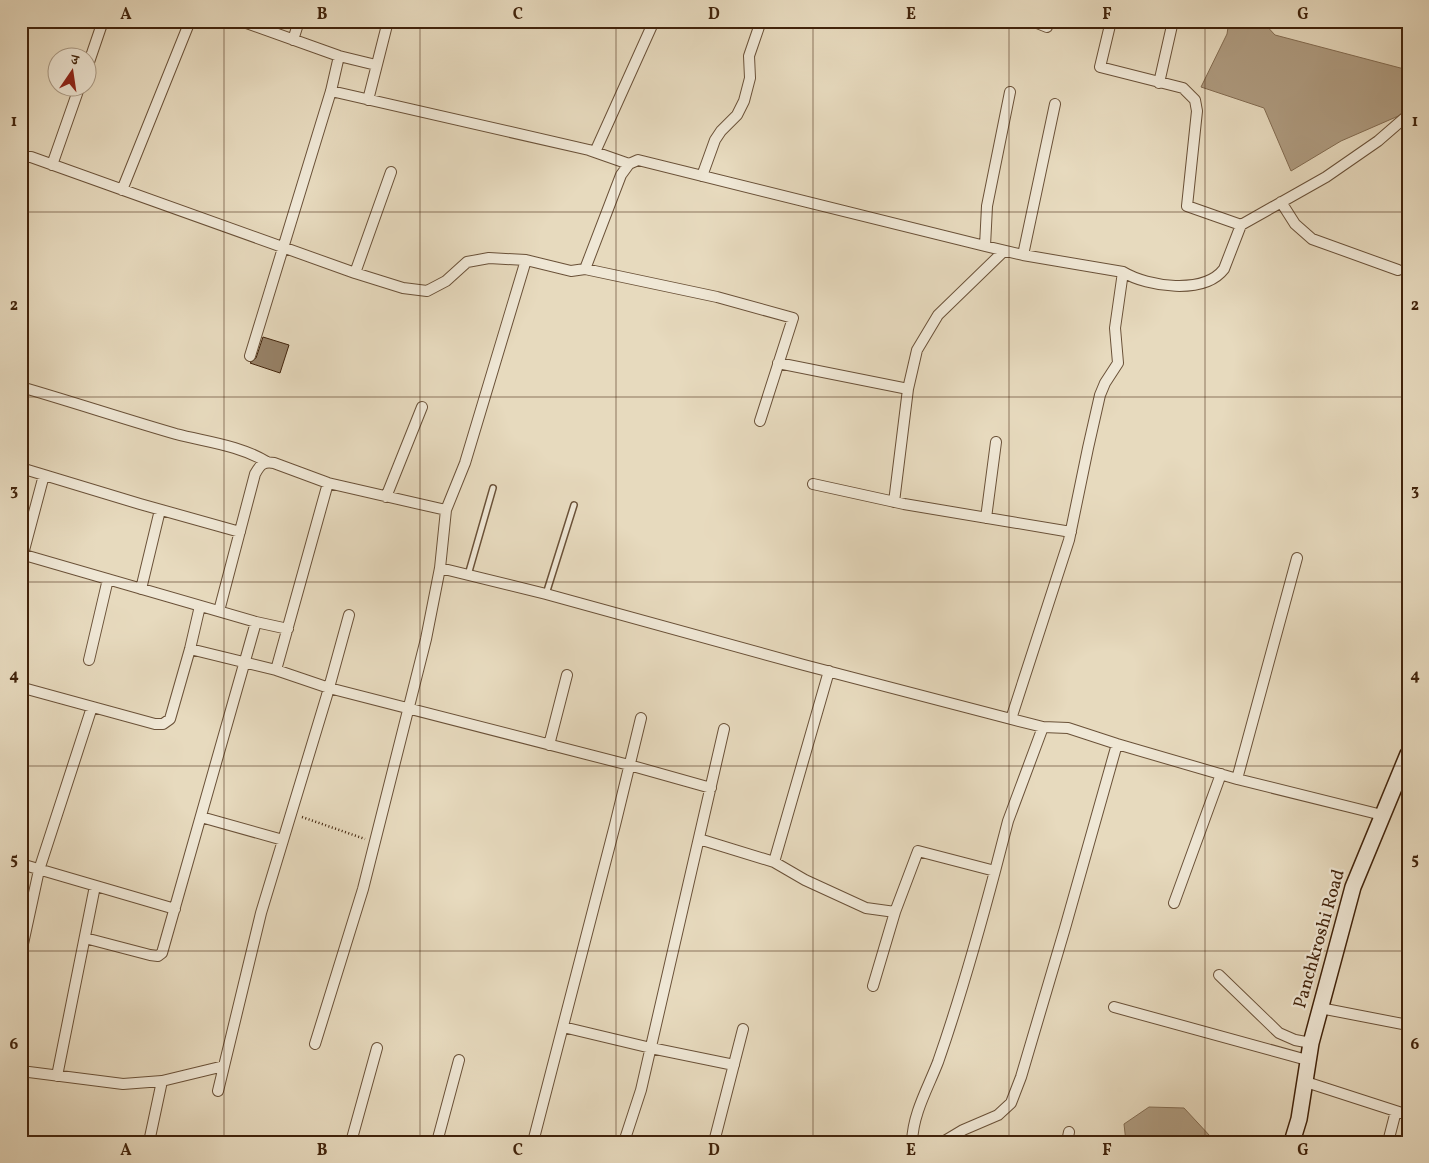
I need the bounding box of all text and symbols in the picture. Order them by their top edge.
text: A [120,4,132,26]
text: B [317,4,328,26]
text: C [513,4,523,26]
text: D [708,4,720,26]
text: E [906,4,916,26]
text: F [1102,4,1112,26]
text: G [1297,4,1309,26]
north arrow [48,48,98,98]
text: उ [68,51,81,71]
text: 1 [11,111,17,133]
text: 1 [1412,111,1418,133]
text: 2 [10,295,18,317]
text: 2 [1411,295,1419,317]
text: 3 [10,480,18,502]
text: 3 [1411,480,1419,502]
text: 4 [9,665,19,687]
text: 4 [1410,665,1420,687]
text: 5 [10,849,18,871]
text: 5 [1411,849,1419,871]
street label: Panchkroshi Road [1288,867,1352,1011]
text: 6 [10,1034,19,1056]
text: 6 [1411,1034,1420,1056]
text: A [120,1140,132,1162]
text: B [317,1140,328,1162]
text: C [513,1140,523,1162]
text: D [708,1140,720,1162]
text: E [906,1140,916,1162]
text: F [1102,1140,1112,1162]
text: G [1297,1140,1309,1162]

